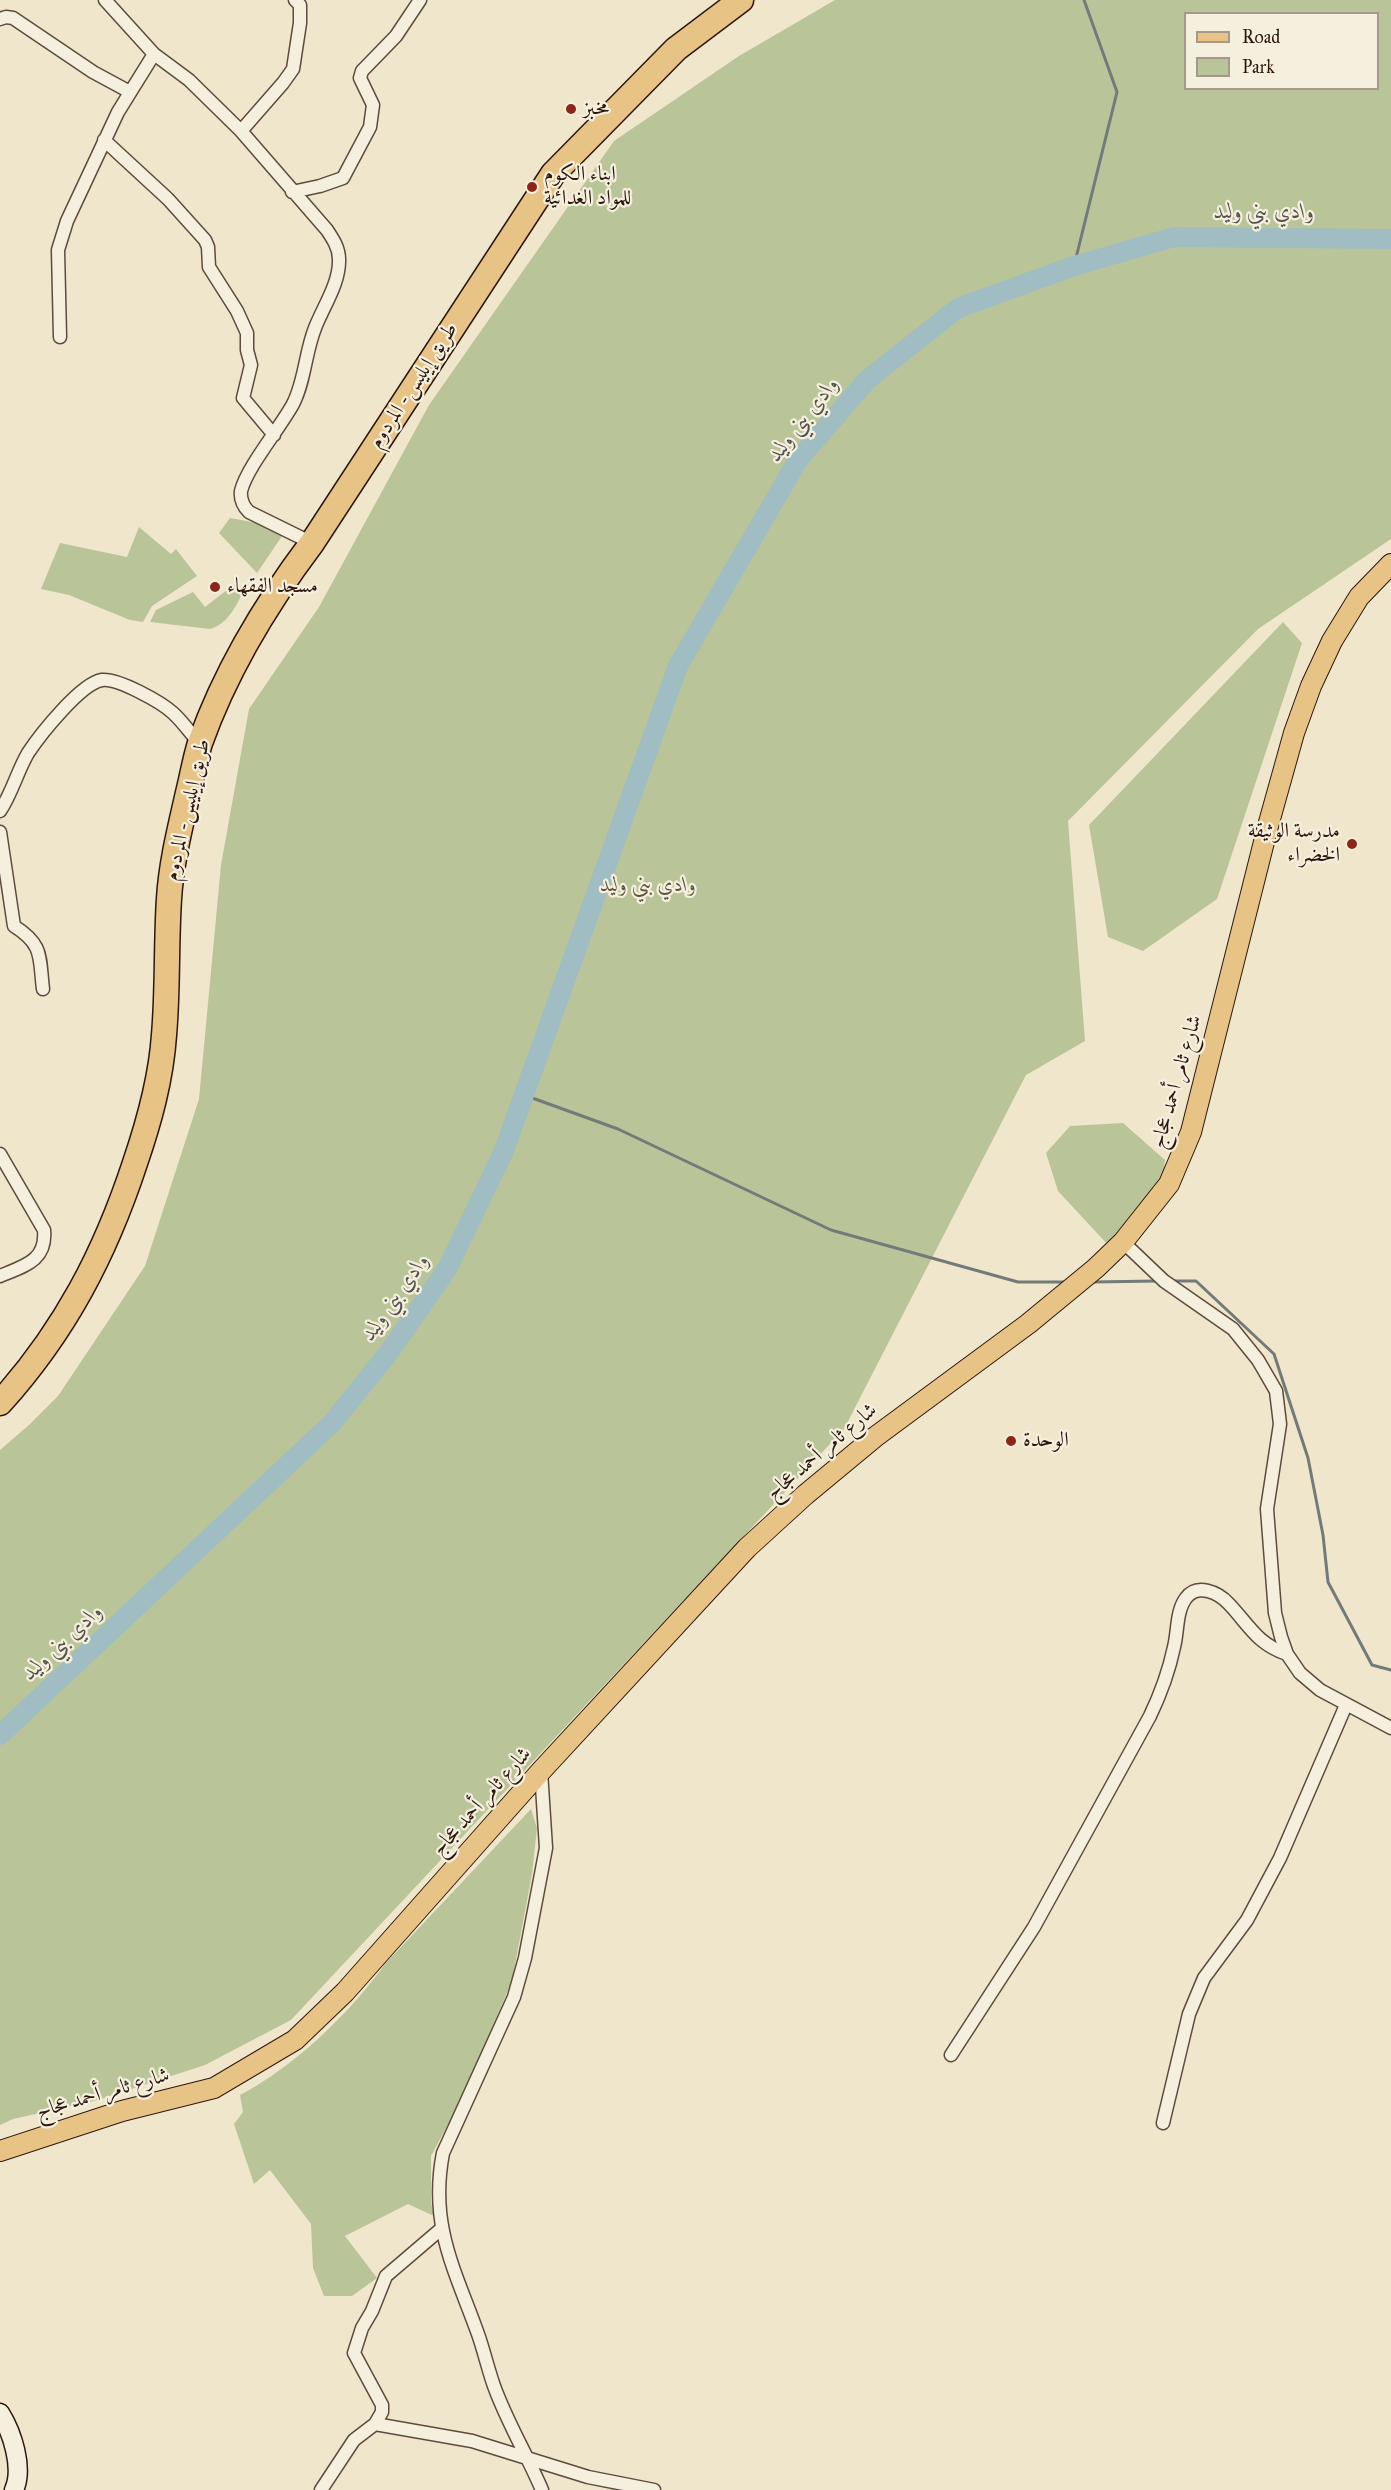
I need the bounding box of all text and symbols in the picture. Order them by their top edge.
legend [1184,12,1379,90]
text: Road [1242,26,1280,48]
text: Park [1242,56,1275,78]
place label: مخبز [583,96,609,122]
marker: مخبز [564,102,578,116]
place label: ابناء الكوم للمواد الغدائية [544,162,631,212]
marker: ابناء الكوم للمواد الغدائية [525,180,539,194]
water label: وادي بني وليد [1214,200,1314,226]
street label: طريق إيليس- المردوم [364,318,464,454]
water label: وادي بني وليد [763,372,845,468]
place label: مسجد الفقهاء [227,574,318,600]
marker: مسجد الفقهاء [208,580,222,594]
street label: طريق إيليس- المردوم [159,737,217,883]
place label: مدرسة الوثيقة الخضراء [1248,819,1340,869]
marker: مدرسة الوثيقة الخضراء [1345,837,1359,851]
park label: وادي بني وليد [600,873,696,899]
street label: شارع ثامر أحمد عجاج [1146,1012,1208,1152]
water label: وادي بني وليد [356,1249,436,1347]
street label: شارع ثامر أحمد عجاج [761,1398,883,1506]
place label: الوحدة [1023,1428,1069,1454]
marker: الوحدة [1004,1434,1018,1448]
water label: وادي بني وليد [17,1599,109,1687]
street label: شارع ثامر أحمد عجاج [427,1742,537,1862]
street label: شارع ثامر أحمد عجاج [33,2063,173,2125]

